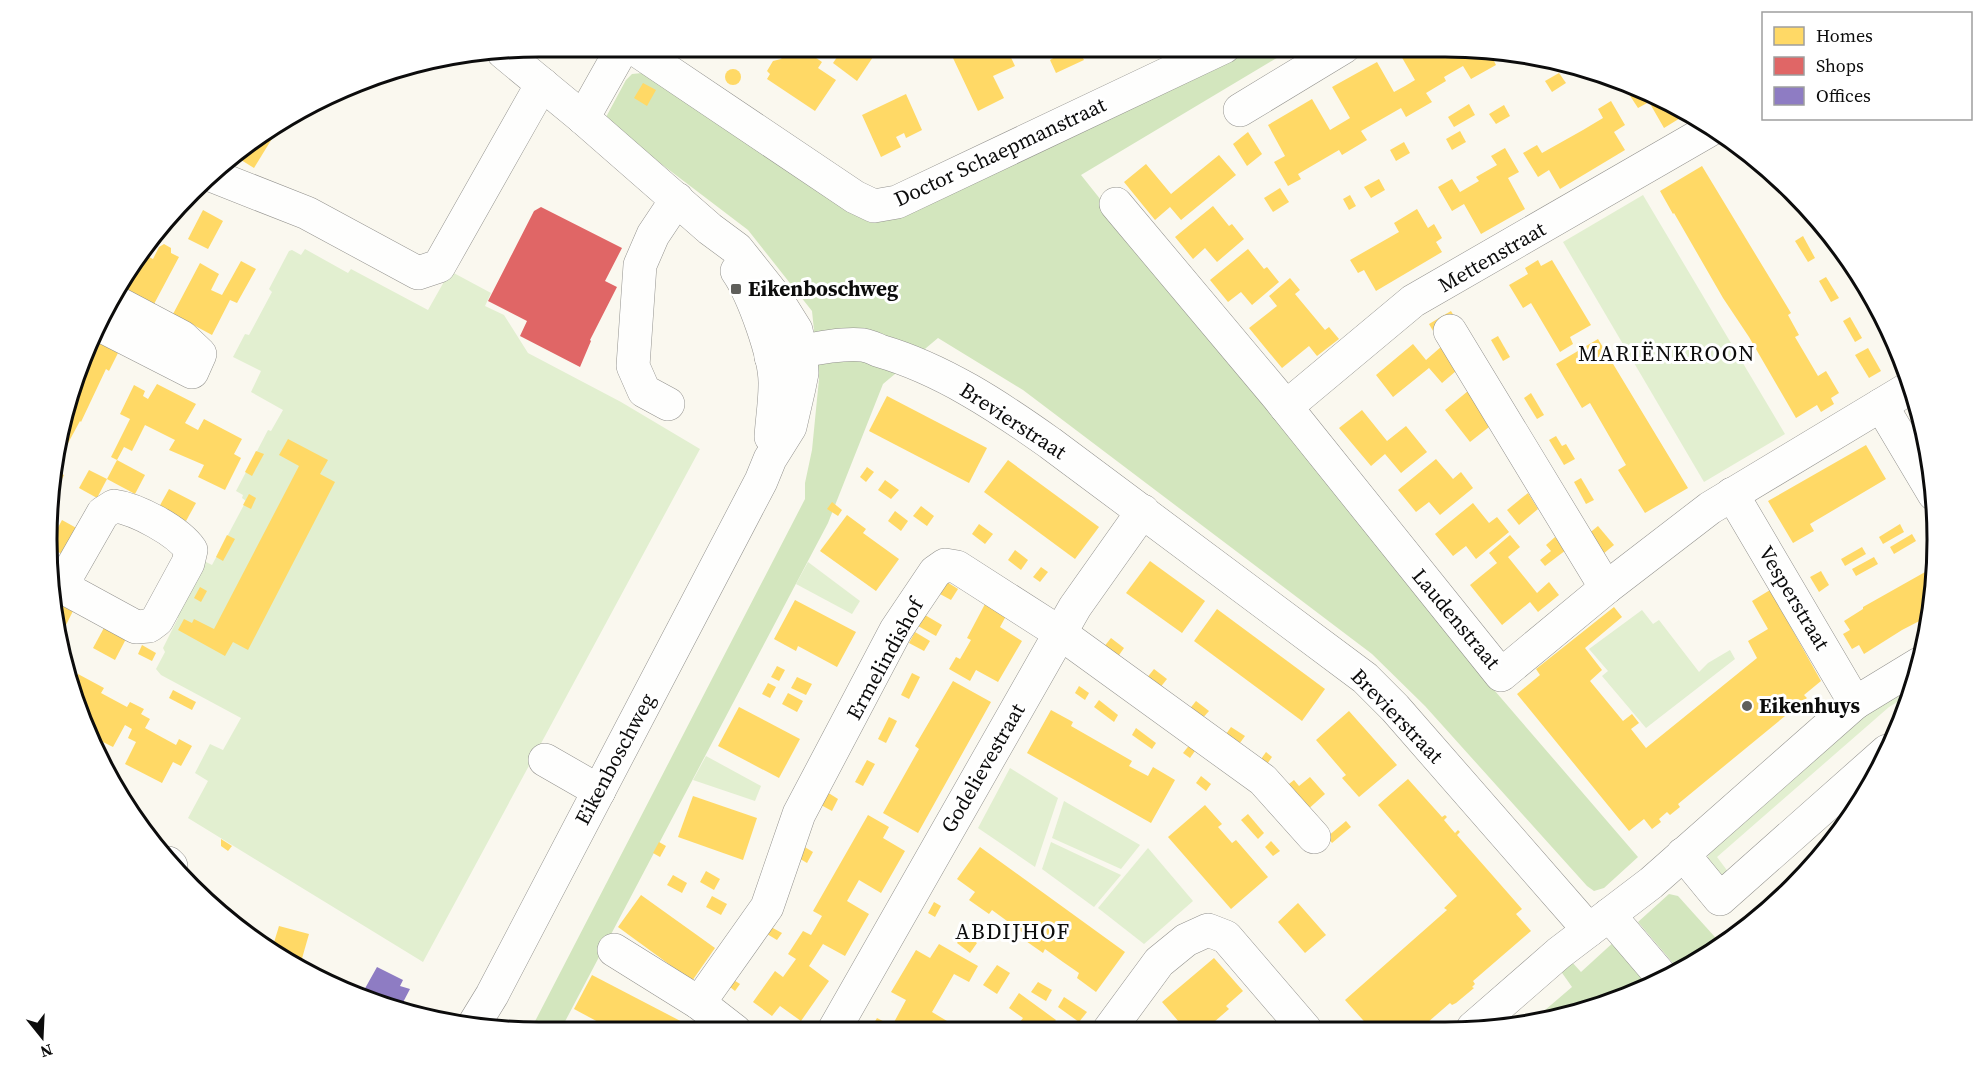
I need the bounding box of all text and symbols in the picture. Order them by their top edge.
legend [1762,12,1972,120]
text: Homes [1816,23,1873,48]
text: Shops [1816,53,1864,78]
text: Offices [1816,83,1871,108]
street label: Doctor Schaepmanstraat [889,90,1111,213]
street label: Mettenstraat [1433,214,1551,299]
place label: Eikenboschweg [748,274,899,303]
marker: Eikenboschweg [729,282,743,296]
district label: MARIËNKROON [1578,338,1756,368]
street label: Brevierstraat [954,375,1072,466]
street label: Vesperstraat [1752,540,1837,655]
street label: Laudenstraat [1406,562,1507,675]
street label: Ermelindishof [839,591,931,725]
street label: Brevierstraat [1345,662,1450,770]
street label: Eikenboschweg [568,688,662,830]
place label: Eikenhuys [1759,691,1860,720]
street label: Godelievestraat [934,698,1031,838]
marker: Eikenhuys [1740,699,1754,713]
district label: ABDIJHOF [955,916,1071,946]
north arrow [12,1007,72,1067]
text: N [37,1039,56,1064]

